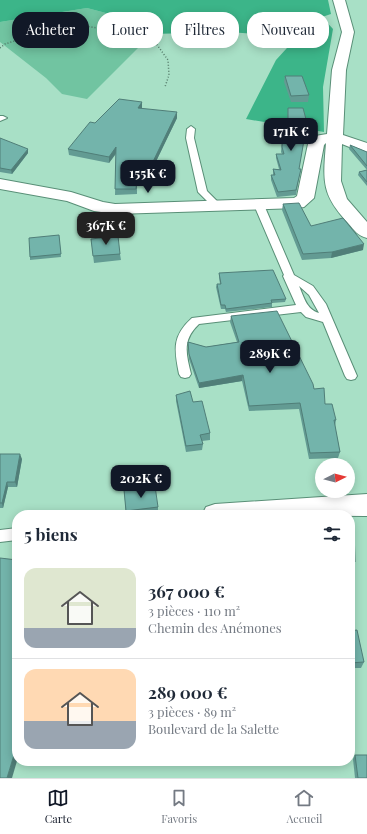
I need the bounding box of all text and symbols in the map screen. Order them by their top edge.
chip: Acheter [12,12,89,48]
chip: Louer [97,12,163,48]
chip: Filtres [171,12,239,48]
chip: Nouveau [247,12,329,48]
pin: 171K € [258,118,324,152]
text: 171K € [273,122,309,139]
pin: 155K € [115,160,181,194]
text: 155K € [129,164,167,181]
pin: 367K € [73,212,139,246]
text: 367K € [86,216,126,233]
pin: 289K € [237,340,303,374]
text: 289K € [249,344,291,361]
north arrow [315,458,355,498]
map controls [315,458,355,498]
pin: 202K € [108,465,174,499]
text: 202K € [120,469,162,486]
text: 5 biens [24,523,78,545]
icon: filters [321,523,343,545]
text: 367 000 € [148,580,225,602]
icon: home [56,584,104,632]
text: 3 pièces · 110 m² [148,602,240,619]
text: Chemin des Anémones [148,619,282,636]
text: 289 000 € [148,681,228,703]
icon: home [56,685,104,733]
text: 3 pièces · 89 m² [148,703,236,720]
text: Boulevard de la Salette [148,720,279,737]
tab: Carte [45,787,72,826]
tab: Favoris [161,787,197,826]
tab: Accueil [286,787,322,826]

